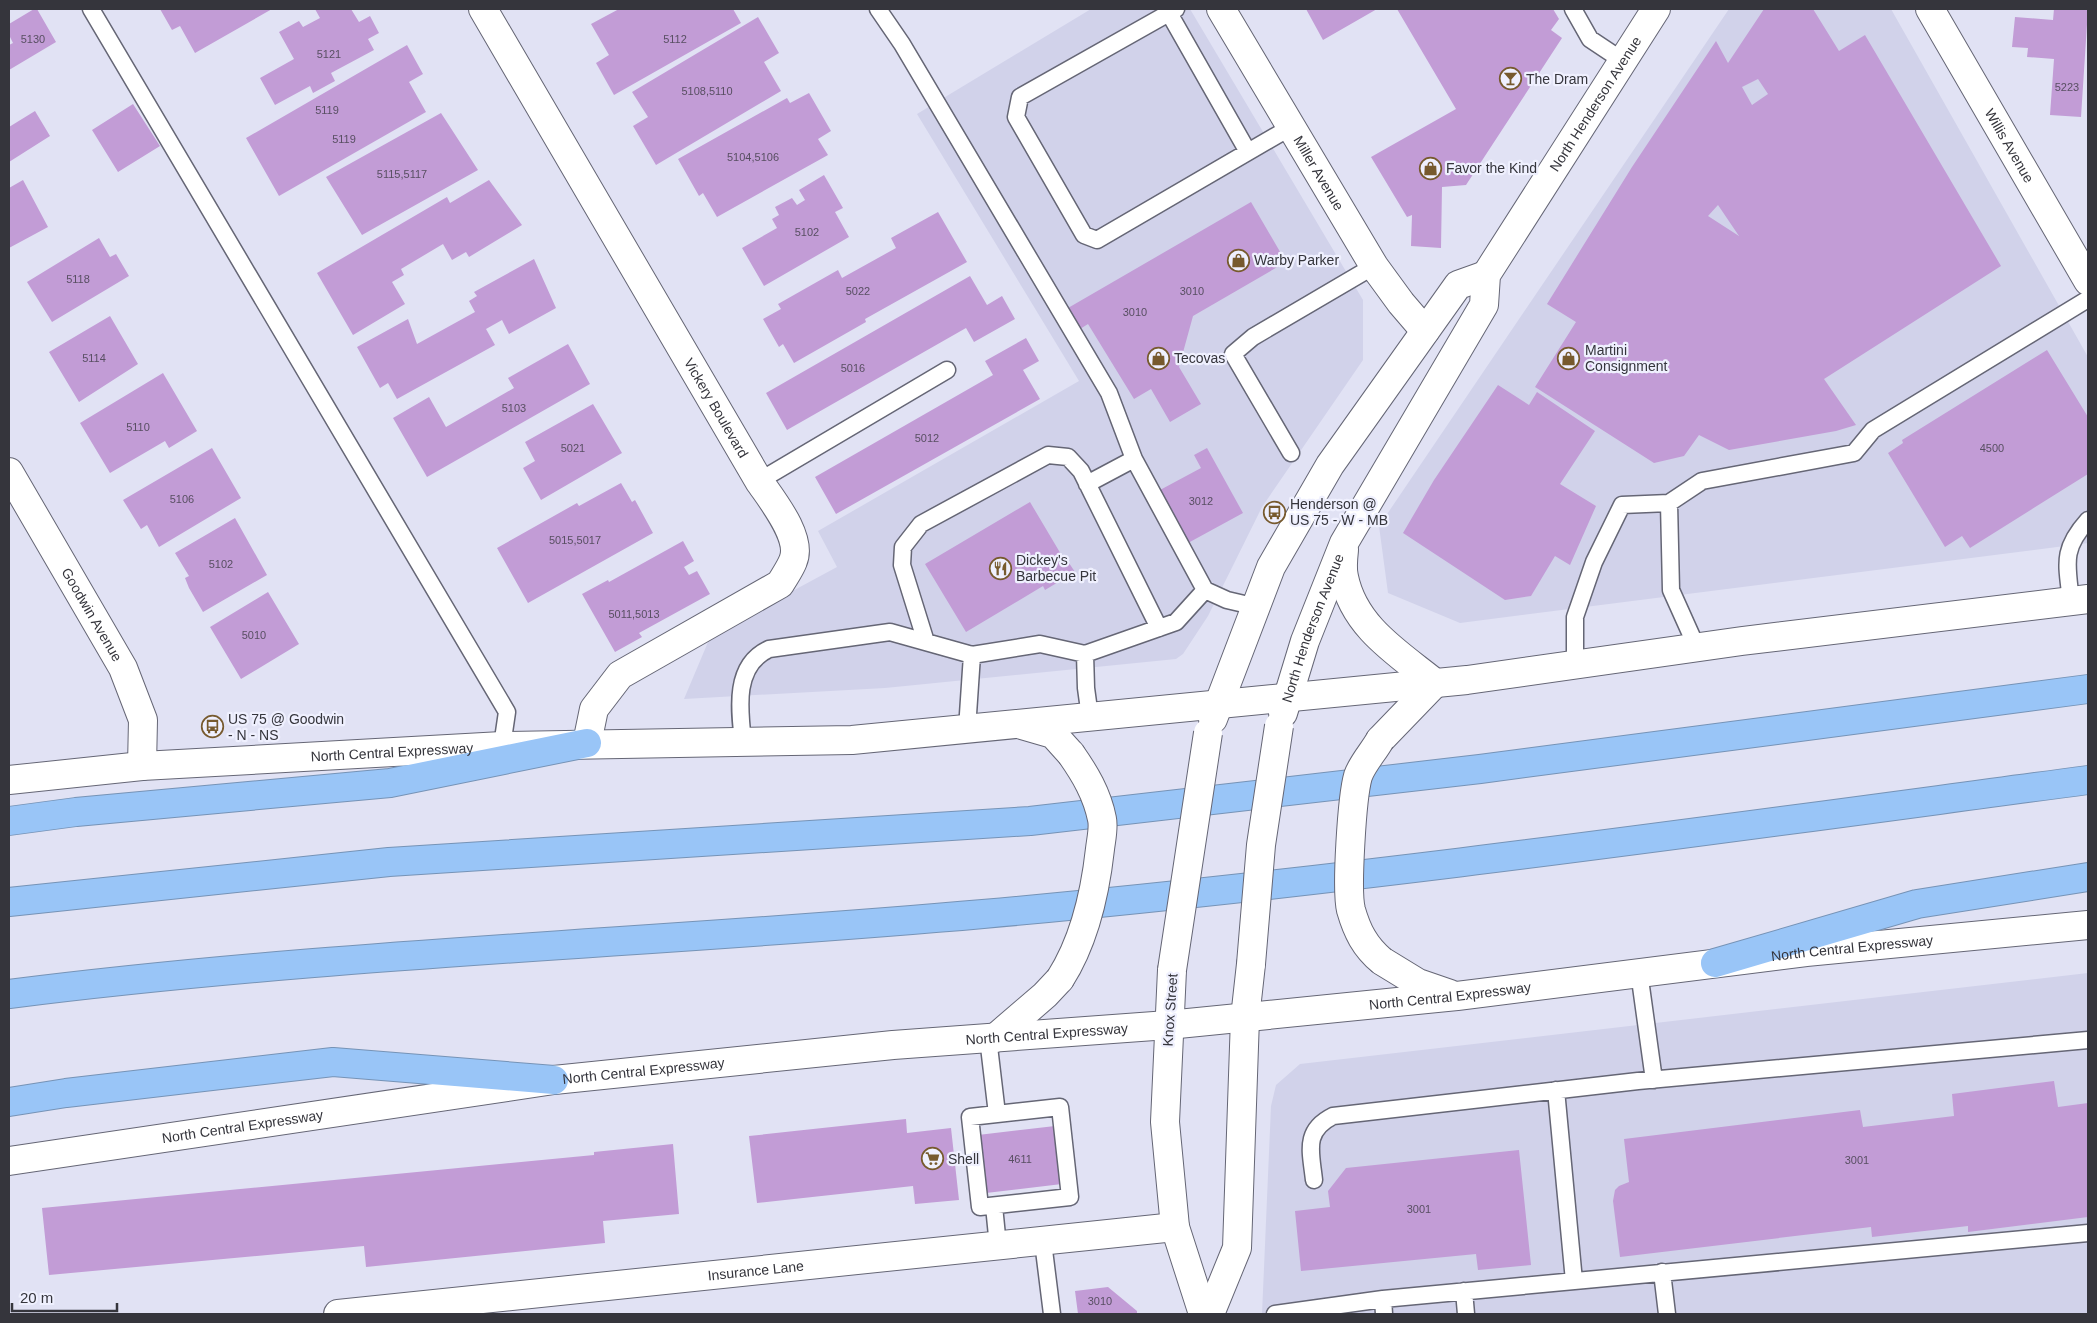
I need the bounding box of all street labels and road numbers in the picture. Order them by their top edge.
street label: North Henderson Avenue [1546,33,1645,174]
street label: Willis Avenue [1982,106,2037,186]
street label: Miller Avenue [1290,133,1347,213]
street label: Vickery Boulevard [681,355,752,461]
street label: North Henderson Avenue [1279,551,1347,704]
street label: Goodwin Avenue [58,565,126,665]
street label: North Central Expressway [310,740,474,765]
street label: North Central Expressway [1770,932,1934,964]
street label: Knox Street [1159,973,1181,1047]
street label: North Central Expressway [1368,979,1532,1013]
street label: North Central Expressway [965,1020,1129,1048]
street label: North Central Expressway [562,1054,725,1087]
street label: North Central Expressway [161,1106,324,1146]
street label: Insurance Lane [707,1258,805,1284]

